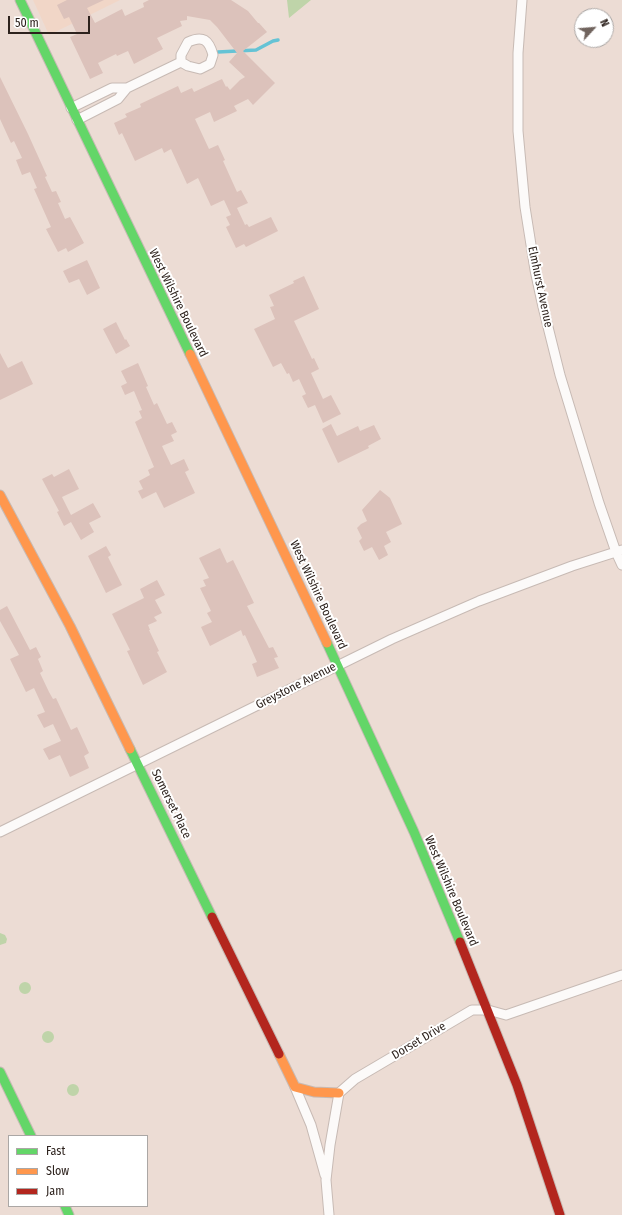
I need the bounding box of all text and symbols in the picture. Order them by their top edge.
scale bar [10,8,92,34]
north arrow [574,8,614,48]
text: 50 m [15,16,39,30]
text: N [597,17,612,29]
street label: Elmhurst Avenue [524,245,556,329]
street label: West Wilshire Boulevard [146,247,210,359]
street label: West Wilshire Boulevard [286,538,350,652]
street label: Greystone Avenue [253,660,339,712]
street label: Somerset Place [148,767,194,841]
street label: West Wilshire Boulevard [421,834,481,948]
street label: Dorset Drive [389,1019,449,1063]
legend [8,1135,148,1207]
text: Fast [46,1144,65,1158]
text: Slow [46,1164,69,1178]
text: Jam [46,1184,64,1198]

